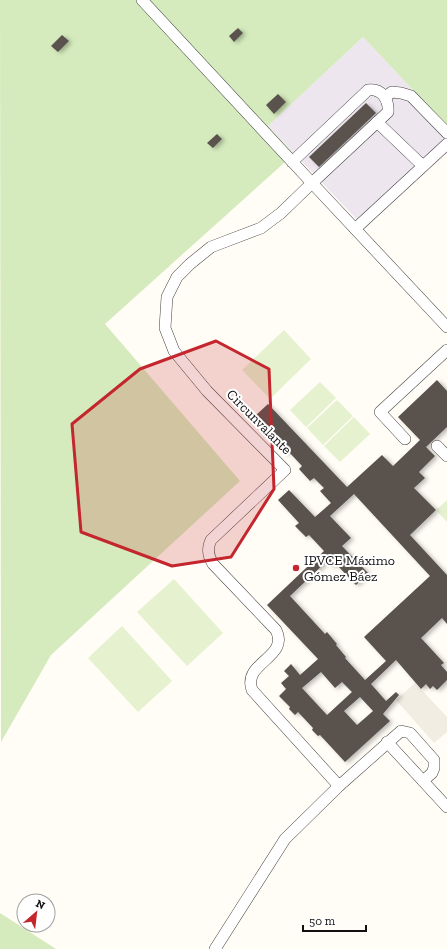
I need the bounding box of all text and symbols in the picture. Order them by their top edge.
street label: Circunvalante [223,386,295,458]
place label: IPVCE Máximo Gómez Báez [304,552,395,585]
marker: IPVCE Máximo Gómez Báez [291,563,301,573]
north arrow [16,893,56,933]
text: N [34,897,48,913]
scale bar [303,907,366,933]
text: 50 m [309,914,336,928]

